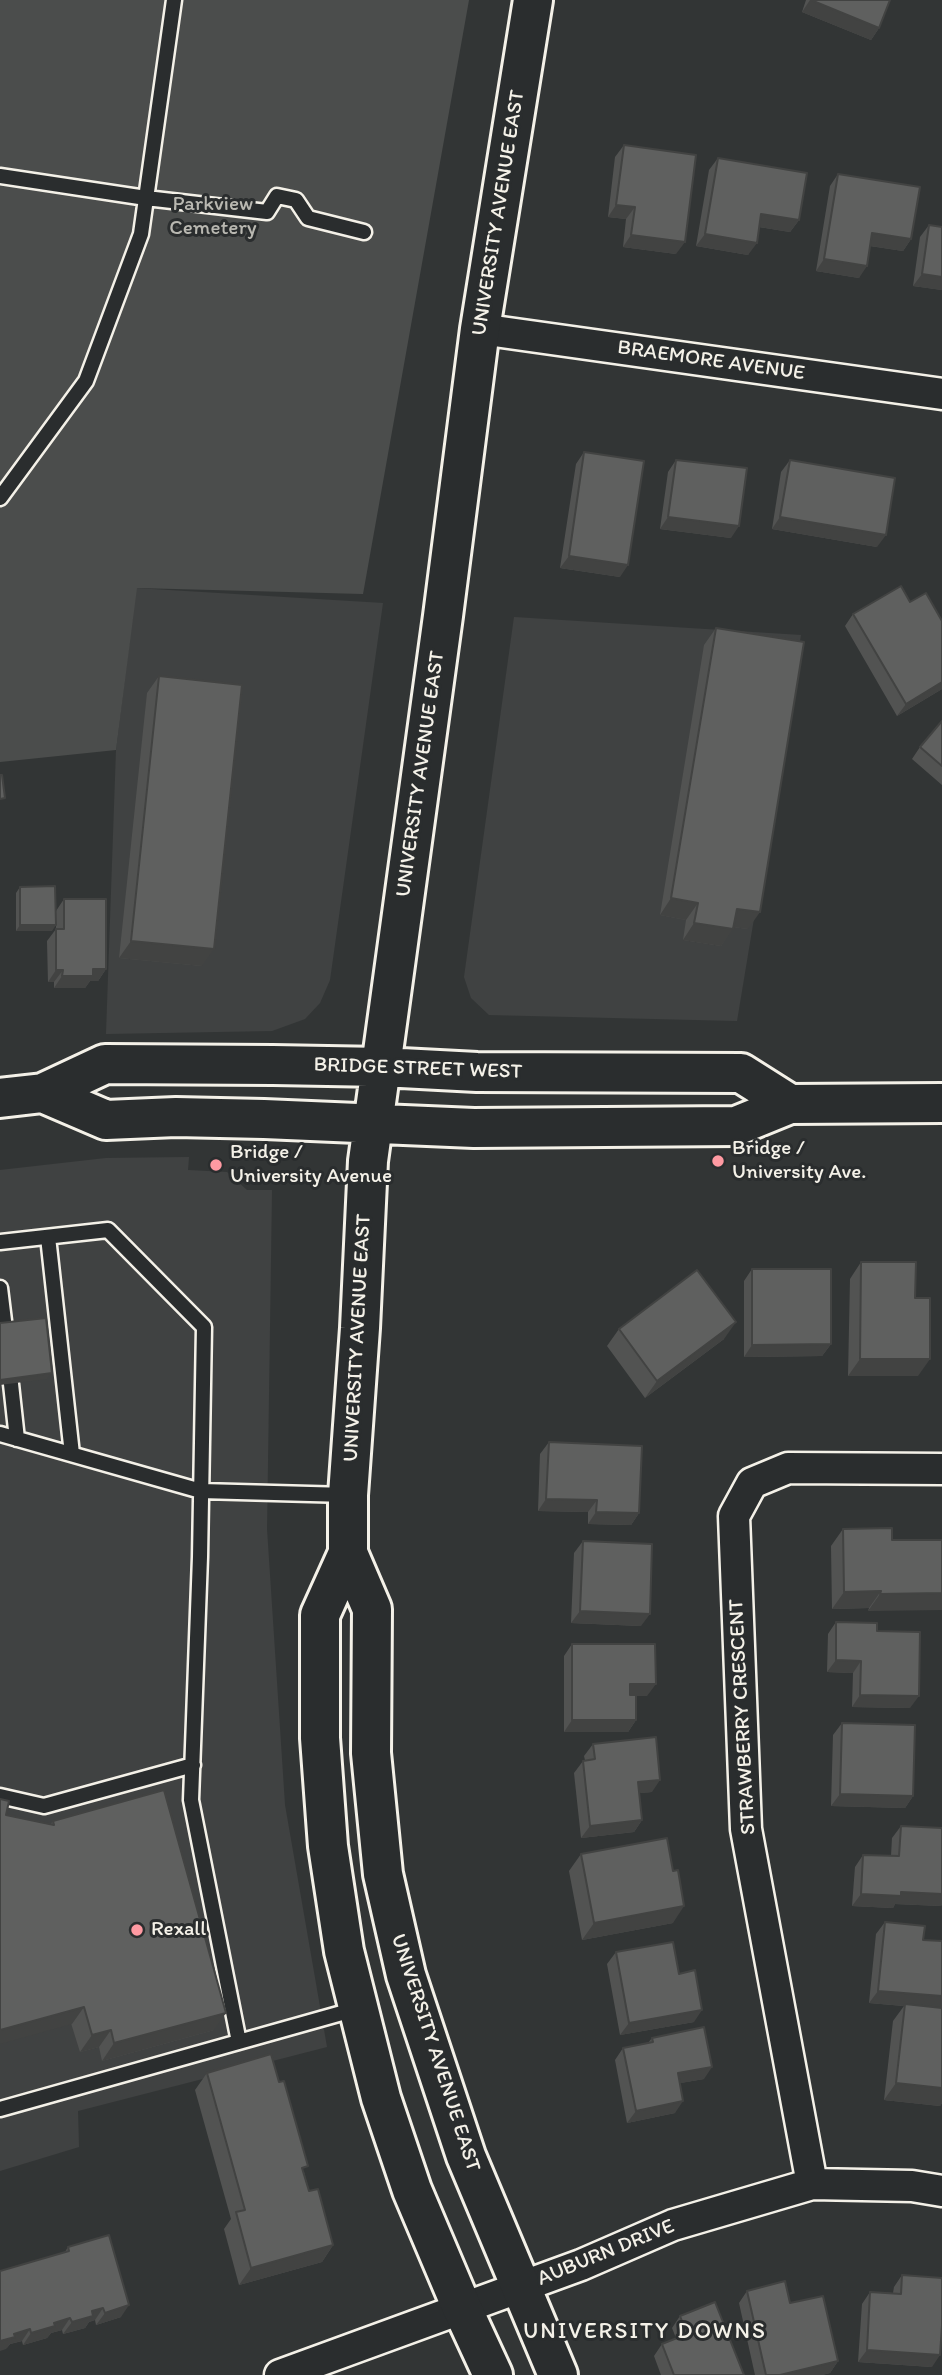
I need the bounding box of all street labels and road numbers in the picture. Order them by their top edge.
street label: UNIVERSITY AVENUE EAST [467,88,531,338]
street label: BRAEMORE AVENUE [616,335,806,387]
street label: UNIVERSITY AVENUE EAST [391,649,451,899]
street label: BRIDGE STREET WEST [313,1053,523,1085]
street label: UNIVERSITY AVENUE EAST [339,1213,377,1463]
street label: STRAWBERRY CRESCENT [724,1598,762,1836]
street label: UNIVERSITY AVENUE EAST [385,1931,485,2175]
street label: AUBURN DRIVE [534,2214,678,2292]

